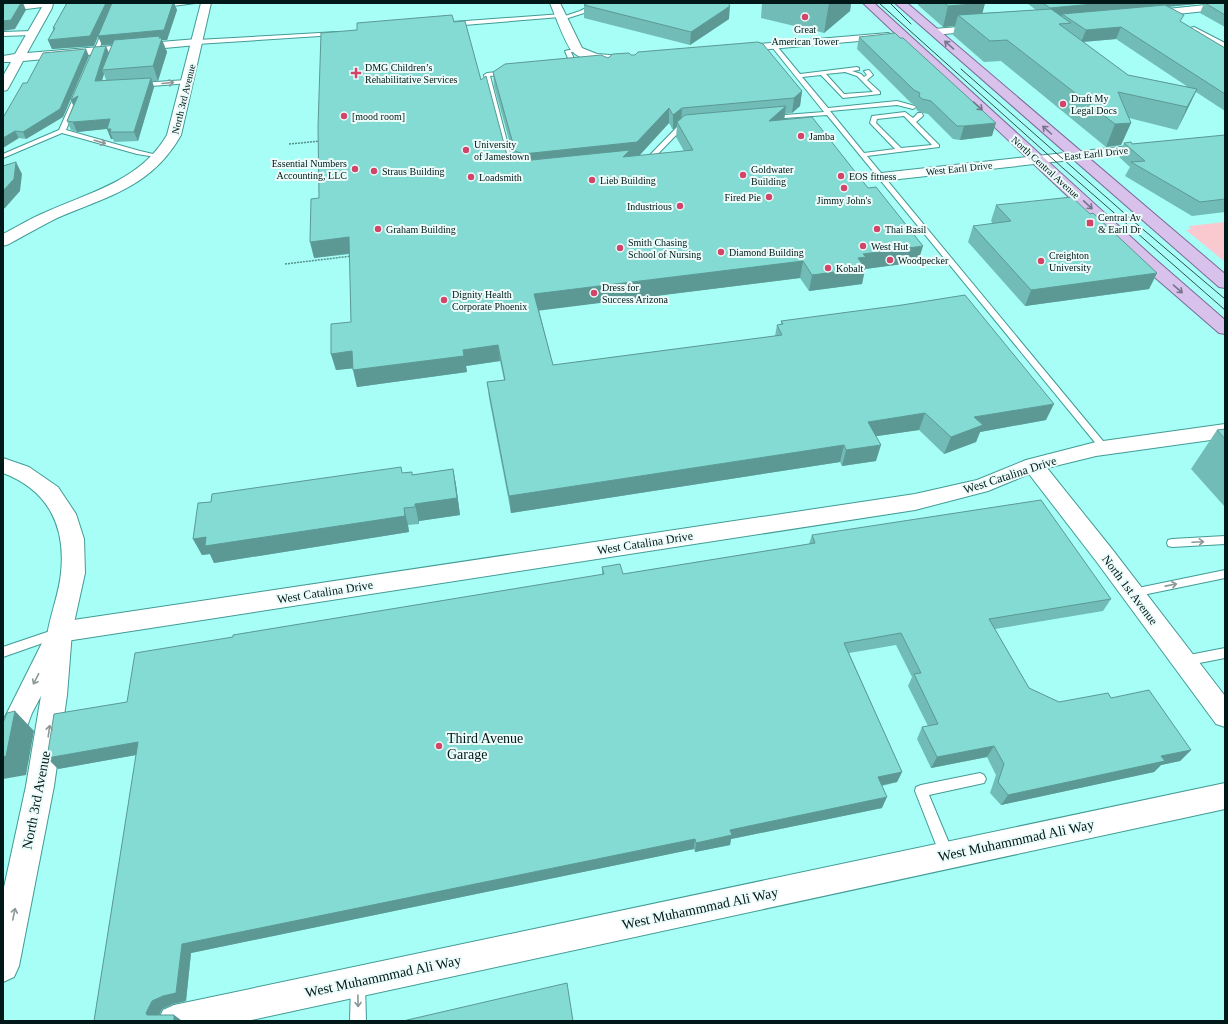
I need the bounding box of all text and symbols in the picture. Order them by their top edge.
marker: Great American Tower [800,12,810,22]
place label: Great American Tower [771,24,839,47]
one-way arrow [944,40,954,49]
place label: DMG Children’s Rehabilitative Services [365,62,458,85]
street label: North 3rd Avenue [170,63,198,135]
marker: DMG Children’s Rehabilitative Services [350,67,362,79]
one-way arrow [161,79,174,87]
place label: Draft My Legal Docs [1071,93,1117,116]
marker: Draft My Legal Docs [1058,99,1068,109]
one-way arrow [973,101,984,110]
marker: [mood room] [339,111,349,121]
place label: [mood room] [352,111,405,122]
one-way arrow [1042,125,1052,135]
marker: Jamba [796,131,806,141]
place label: Jamba [809,131,835,142]
street label: North Central Avenue [1009,134,1082,201]
one-way arrow [93,138,106,146]
place label: University of Jamestown [474,139,529,162]
marker: University of Jamestown [461,145,471,155]
street label: East Earll Drive [1063,145,1129,162]
place label: Essential Numbers Accounting, LLC [272,158,347,181]
street label: West Earll Drive [925,159,993,177]
marker: Essential Numbers Accounting, LLC [350,164,360,174]
place label: Goldwater Building [751,164,794,187]
marker: Straus Building [369,166,379,176]
place label: Straus Building [382,166,445,177]
marker: Goldwater Building [738,170,748,180]
marker: EOS fitness [836,171,846,181]
place label: EOS fitness [849,171,897,182]
marker: Loadsmith [466,172,476,182]
place label: Loadsmith [479,172,522,183]
marker: Lieb Building [587,175,597,185]
place label: Lieb Building [600,175,656,186]
marker: Jimmy John's [839,183,849,193]
place label: Fired Pie [725,192,762,203]
marker: Fired Pie [764,192,774,202]
place label: Jimmy John's [817,195,871,206]
one-way arrow [1082,200,1092,209]
place label: Industrious [627,201,672,212]
marker: Industrious [675,201,685,211]
place label: Central Av & Earll Dr [1098,212,1141,235]
marker: Central Av & Earll Dr [1085,218,1095,228]
marker: Graham Building [373,224,383,234]
place label: Graham Building [386,224,456,235]
marker: Thai Basil [872,224,882,234]
place label: Thai Basil [885,224,927,235]
place label: Smith Chasing School of Nursing [628,237,701,260]
marker: West Hut [858,241,868,251]
place label: West Hut [871,241,908,252]
marker: Smith Chasing School of Nursing [615,243,625,253]
marker: Diamond Building [716,247,726,257]
place label: Diamond Building [729,247,804,258]
place label: Creighton University [1049,250,1091,273]
marker: Woodpecker [885,255,895,265]
place label: Woodpecker [898,255,949,266]
marker: Creighton University [1036,256,1046,266]
marker: Kobalt [823,263,833,273]
place label: Kobalt [836,263,863,274]
place label: Dress for Success Arizona [602,282,668,305]
one-way arrow [1173,284,1183,293]
marker: Dress for Success Arizona [589,288,599,298]
place label: Dignity Health Corporate Phoenix [452,289,527,312]
marker: Dignity Health Corporate Phoenix [439,295,449,305]
street label: West Catalina Drive [962,453,1058,497]
street label: West Catalina Drive [596,528,694,558]
one-way arrow [1191,538,1204,546]
street label: North 1st Avenue [1099,552,1161,628]
street label: West Catalina Drive [276,577,374,607]
one-way arrow [1164,581,1177,589]
one-way arrow [32,673,39,685]
one-way arrow [45,725,53,738]
place label: Third Avenue Garage [447,731,523,762]
marker: Third Avenue Garage [434,741,444,751]
street label: North 3rd Avenue [20,750,53,851]
street label: West Muhammmad Ali Way [937,817,1095,864]
street label: West Muhammmad Ali Way [621,885,779,932]
one-way arrow [10,908,18,921]
street label: West Muhammmad Ali Way [304,953,462,1000]
one-way arrow [354,994,362,1007]

